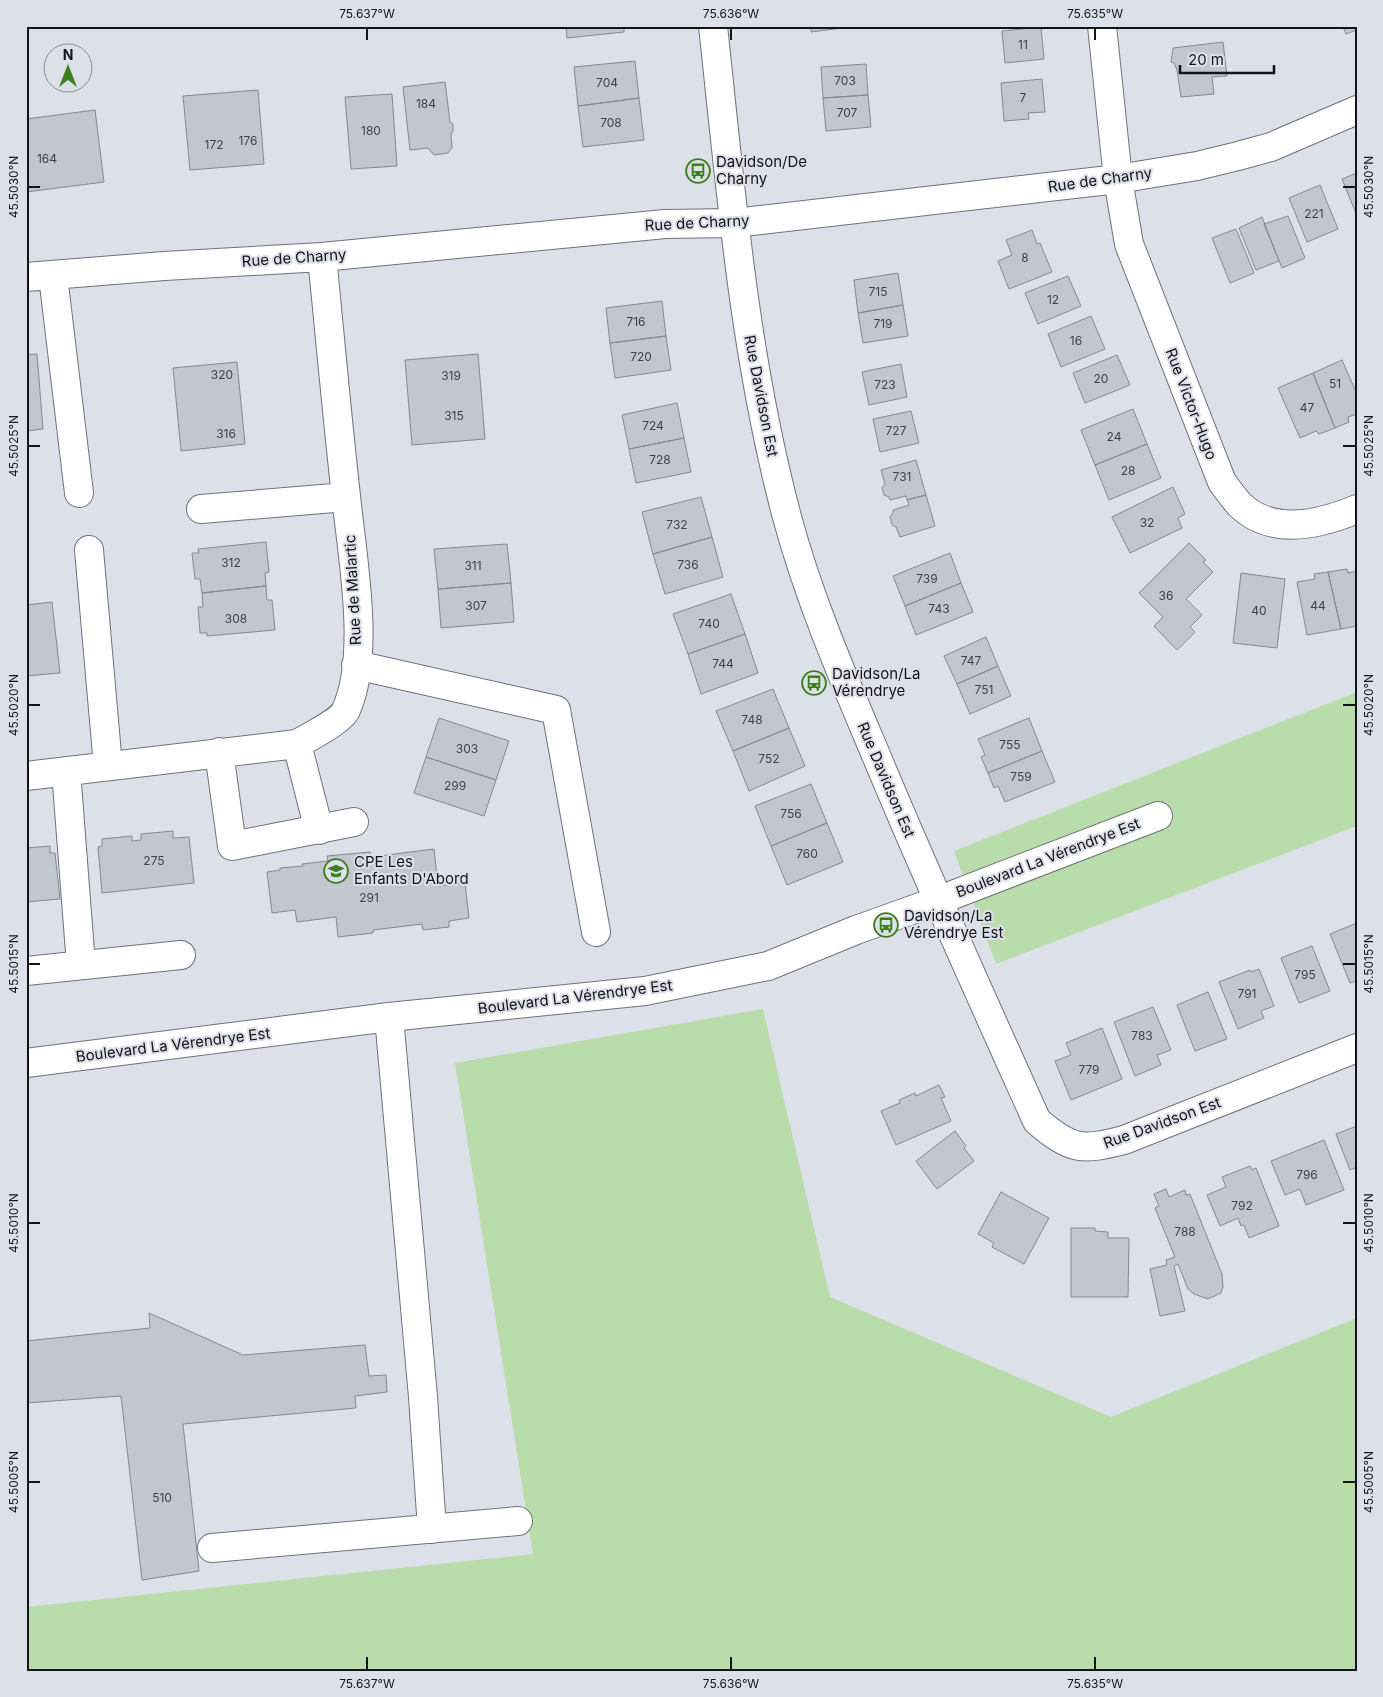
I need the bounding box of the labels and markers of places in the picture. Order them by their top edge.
place label: Davidson/De Charny [716,152,807,188]
bus stop icon: Davidson/De Charny [685,158,711,184]
place label: Davidson/La Vérendrye [832,664,920,700]
bus stop icon: Davidson/La Vérendrye [801,670,827,696]
place label: CPE Les Enfants D'Abord [354,852,469,888]
school or university icon: CPE Les Enfants D'Abord [323,858,349,884]
place label: Davidson/La Vérendrye Est [904,906,1003,942]
bus stop icon: Davidson/La Vérendrye Est [873,912,899,938]

